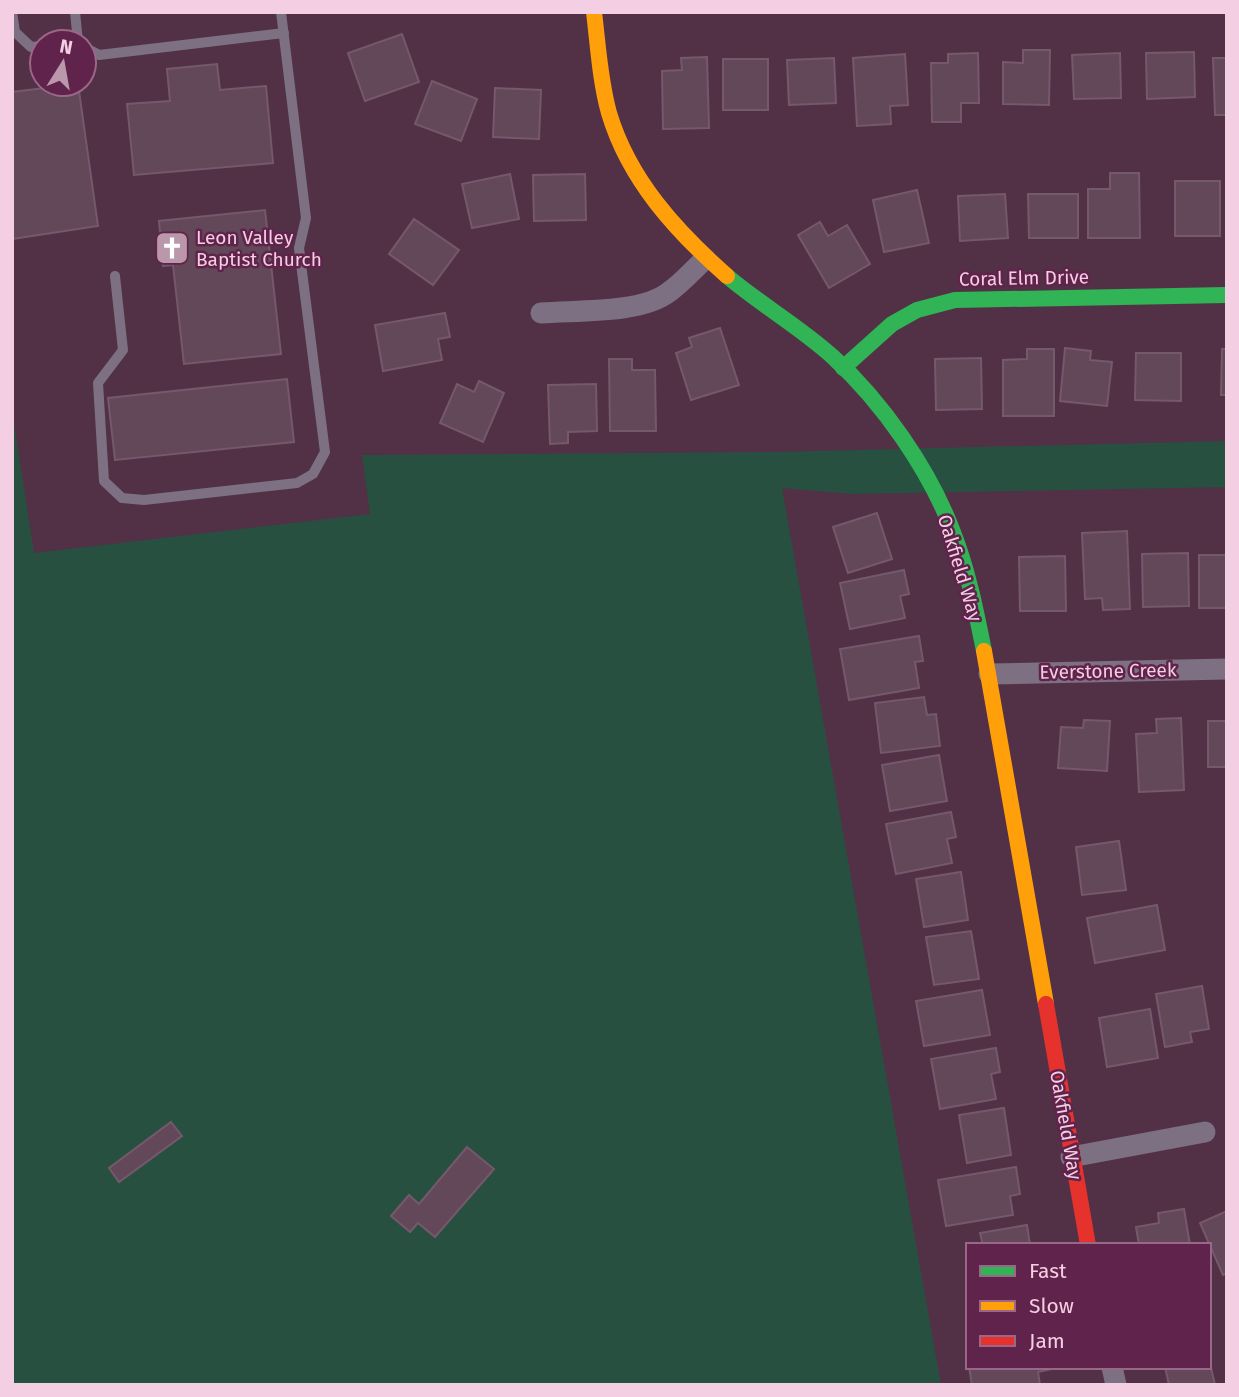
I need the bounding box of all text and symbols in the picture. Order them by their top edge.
north arrow [28,28,98,98]
text: N [58,34,75,59]
place label: Leon Valley Baptist Church [196,226,322,271]
church icon: Leon Valley Baptist Church [153,229,191,267]
street label: Coral Elm Drive [959,265,1089,291]
street label: Oakfield Way [933,512,987,625]
street label: Everstone Creek [1039,658,1177,684]
street label: Oakfield Way [1045,1068,1087,1182]
legend [966,1243,1211,1369]
text: Fast [1029,1258,1067,1284]
text: Slow [1029,1293,1074,1319]
text: Jam [1029,1328,1065,1354]

